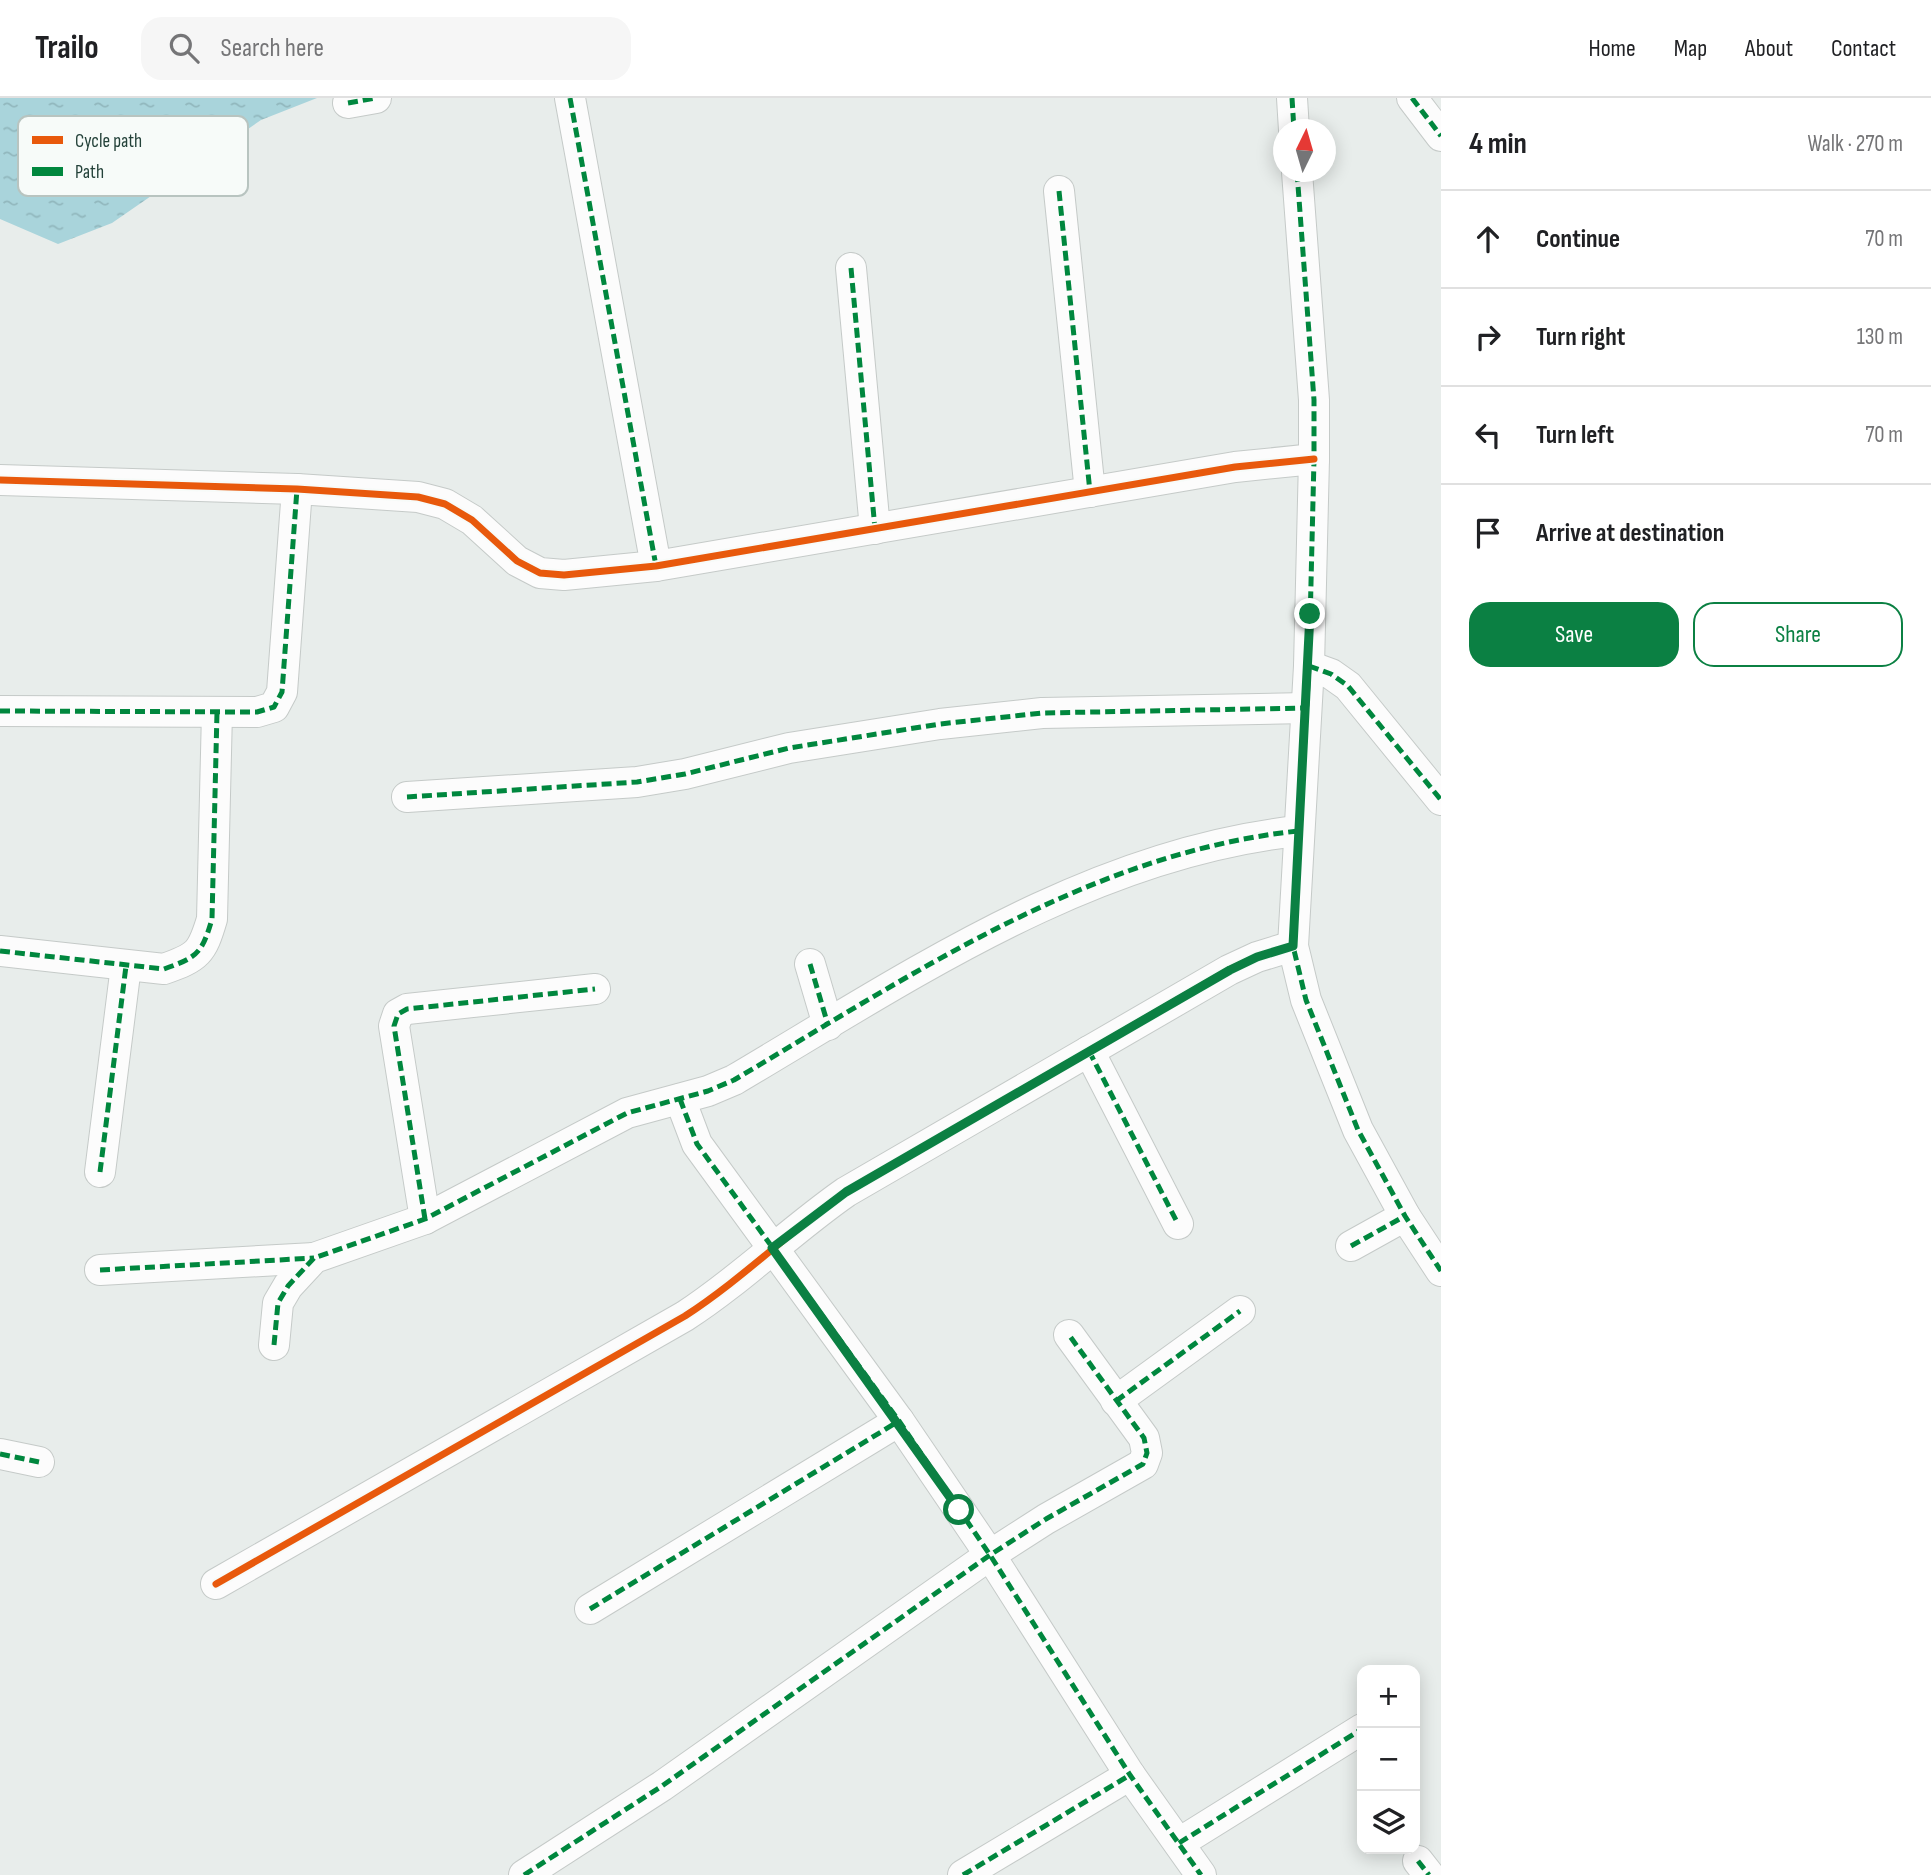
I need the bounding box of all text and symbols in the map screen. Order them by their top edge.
search box [141,17,631,80]
text: Trailo [35,28,99,68]
icon: search [165,29,203,67]
text: Search here [221,33,324,64]
text: Home [1588,34,1636,63]
text: Map [1674,34,1707,63]
text: About [1745,34,1793,63]
text: Contact [1831,34,1896,63]
legend [18,116,248,196]
north arrow [1273,119,1336,182]
text: 4 min [1469,126,1527,162]
text: Cycle path [75,130,142,153]
text: Walk · 270 m [1808,130,1903,158]
text: Path [75,161,104,184]
icon: ahead [1469,220,1507,258]
text: Continue [1536,224,1620,255]
text: 70 m [1865,225,1903,253]
icon: right [1469,318,1507,356]
text: Turn right [1536,322,1625,353]
text: 130 m [1857,323,1903,351]
icon: left [1469,416,1507,454]
text: Turn left [1536,420,1614,451]
text: 70 m [1865,421,1903,449]
icon: arrive [1469,514,1507,552]
text: Arrive at destination [1536,518,1724,549]
route end [1294,598,1325,629]
button: Save [1469,602,1679,667]
button: Share [1693,602,1903,667]
route start [943,1494,974,1525]
map controls [1357,1665,1420,1854]
button: + [1357,1665,1420,1728]
button: − [1357,1728,1420,1791]
button: layers [1357,1791,1420,1854]

